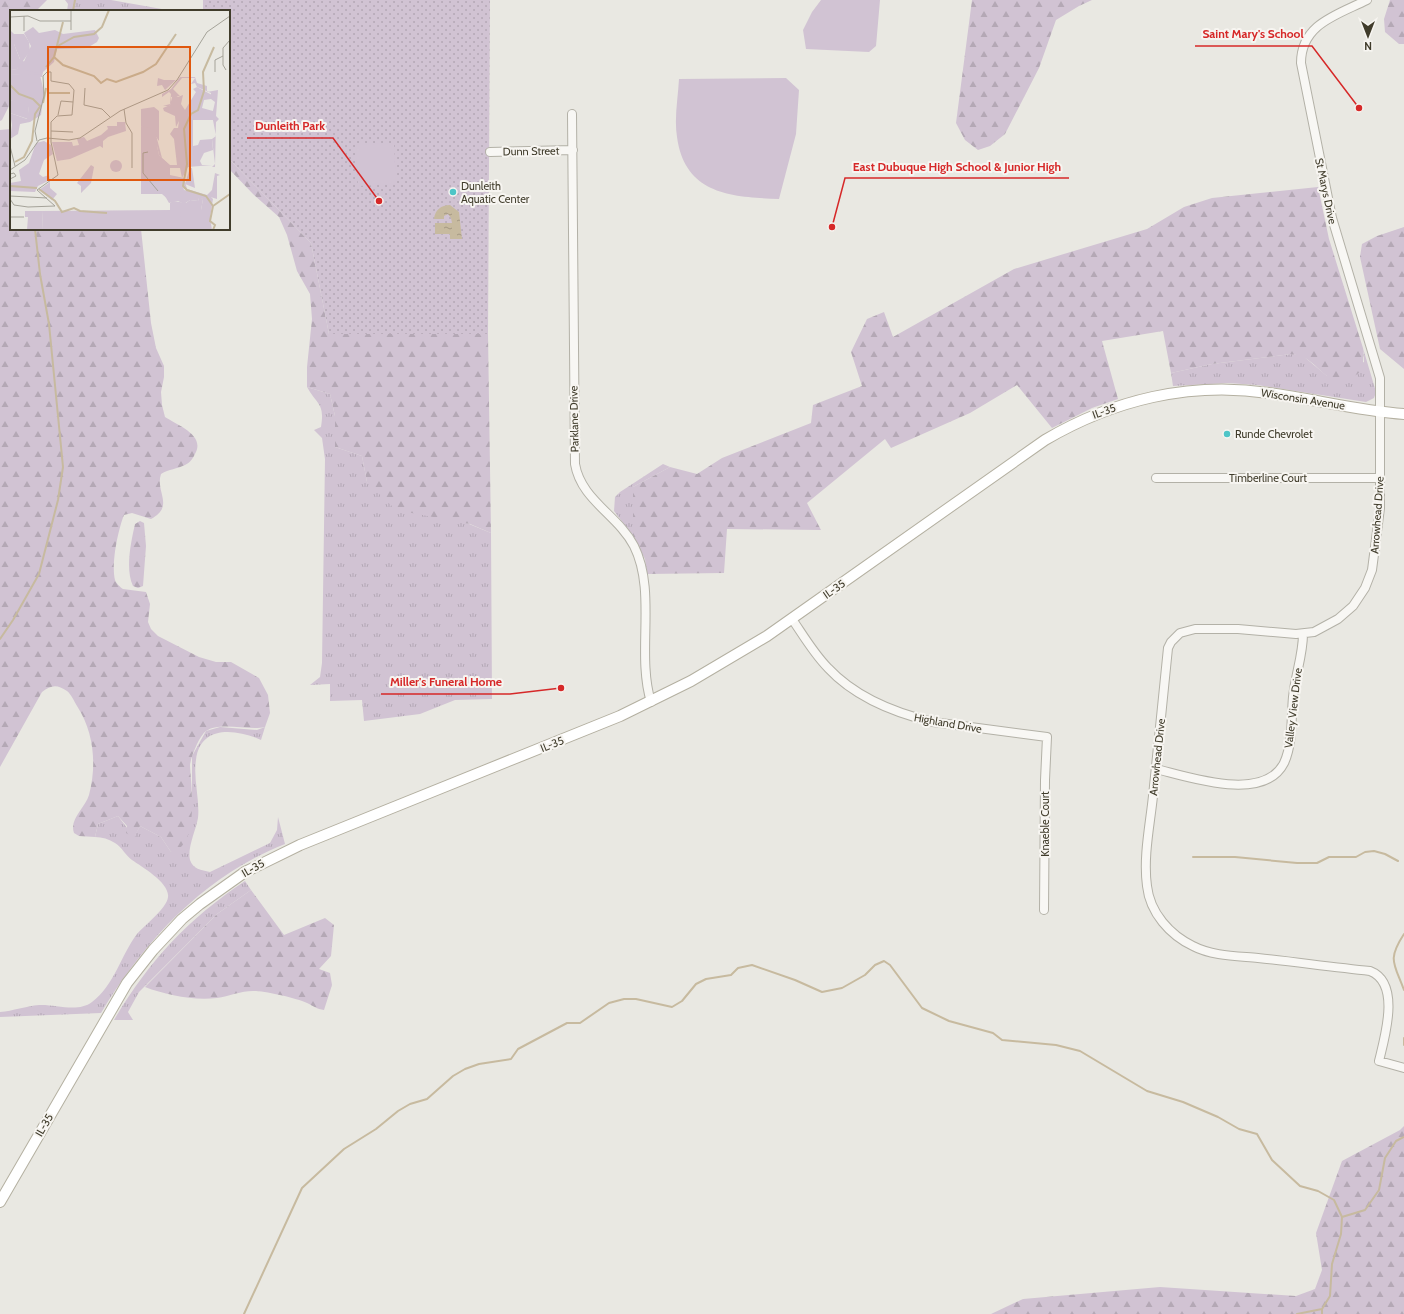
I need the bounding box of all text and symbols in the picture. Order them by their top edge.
inset map [10,10,230,230]
north arrow [1348,16,1388,56]
callout: Saint Mary's School [1195,22,1312,46]
text: Saint Mary's School [1202,26,1304,41]
text: N [1364,39,1372,53]
callout: Dunleith Park [247,114,333,138]
text: Dunleith Park [255,118,325,133]
street label: Dunn Street [503,144,560,158]
callout: East Dubuque High School & Junior High [845,154,1069,178]
street label: St Marys Drive [1312,157,1340,226]
text: East Dubuque High School & Junior High [853,159,1061,174]
place label: Dunleith Aquatic Center [461,179,530,206]
marker: Dunleith Aquatic Center [448,187,458,197]
street label: Parklane Drive [566,385,582,452]
street label: Wisconsin Avenue [1260,385,1346,413]
street label: IL-35 [1090,400,1118,422]
place label: Runde Chevrolet [1235,427,1313,441]
marker: Runde Chevrolet [1222,429,1232,439]
street label: Timberline Court [1229,471,1307,485]
street label: Arrowhead Drive [1367,475,1387,554]
street label: IL-35 [820,576,848,602]
street label: Valley View Drive [1281,667,1305,749]
callout: Miller's Funeral Home [381,670,510,694]
text: Miller's Funeral Home [390,674,502,689]
street label: Highland Drive [913,710,983,736]
street label: Arrowhead Drive [1146,717,1168,796]
street label: IL-35 [538,733,566,755]
street label: Knaeble Court [1038,791,1052,857]
street label: IL-35 [239,856,267,880]
street label: IL-35 [32,1111,56,1139]

